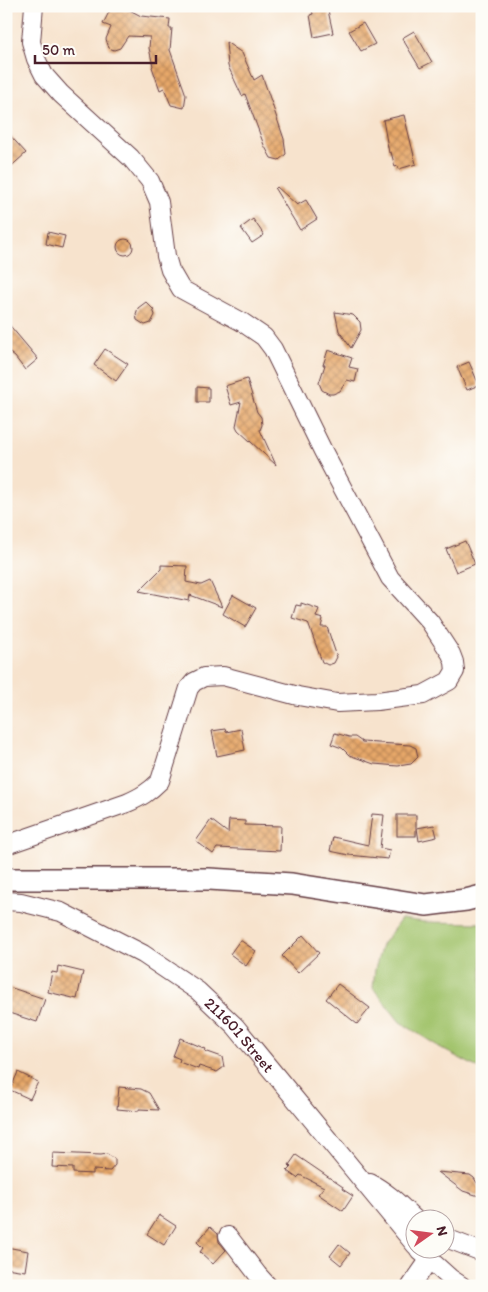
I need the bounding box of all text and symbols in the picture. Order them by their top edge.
scale bar [35,32,156,64]
text: 50 m [42,41,75,59]
street label: 211601 Street [200,993,278,1076]
north arrow [406,1210,456,1260]
text: N [433,1224,452,1238]

